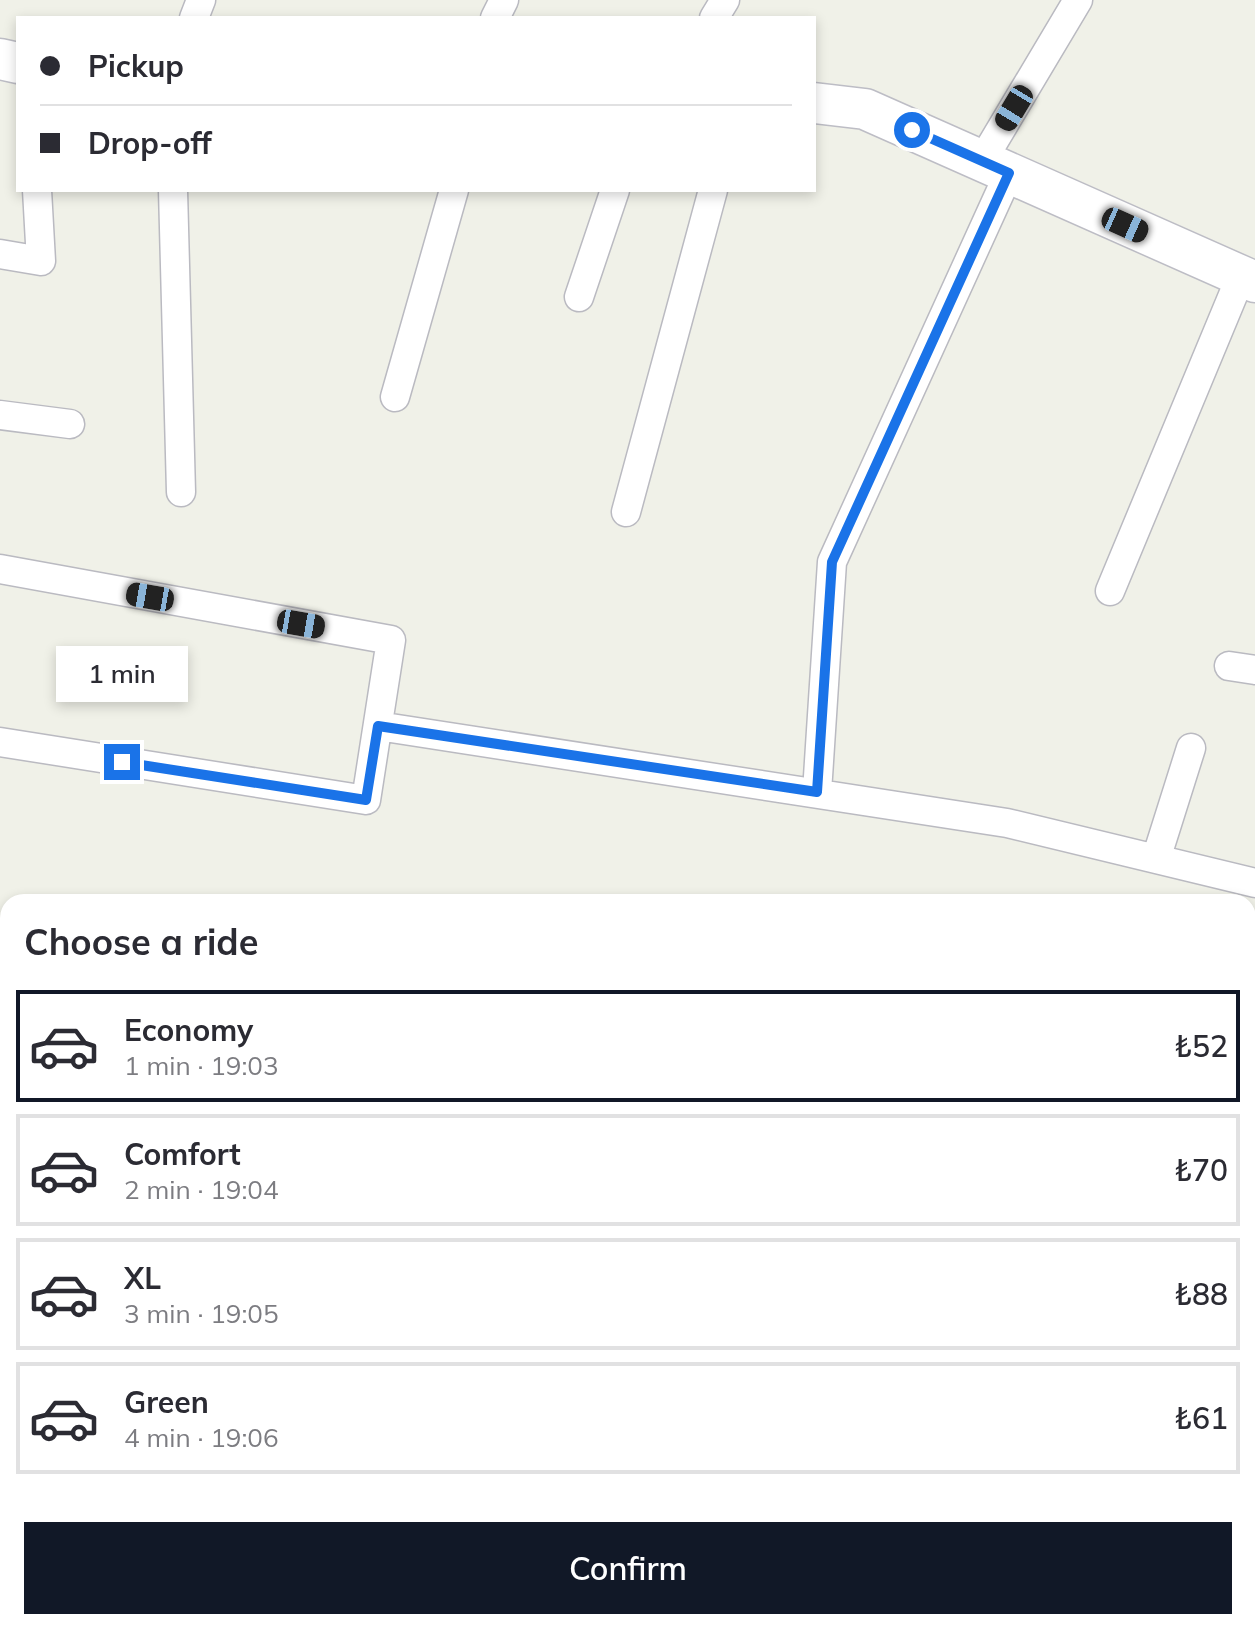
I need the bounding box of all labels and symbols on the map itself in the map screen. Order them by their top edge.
car [991,81,1037,135]
route start [894,112,930,148]
car [1098,204,1152,246]
car [124,581,176,613]
car [275,608,327,640]
callout: 1 min [56,646,188,702]
route end [104,744,140,780]

